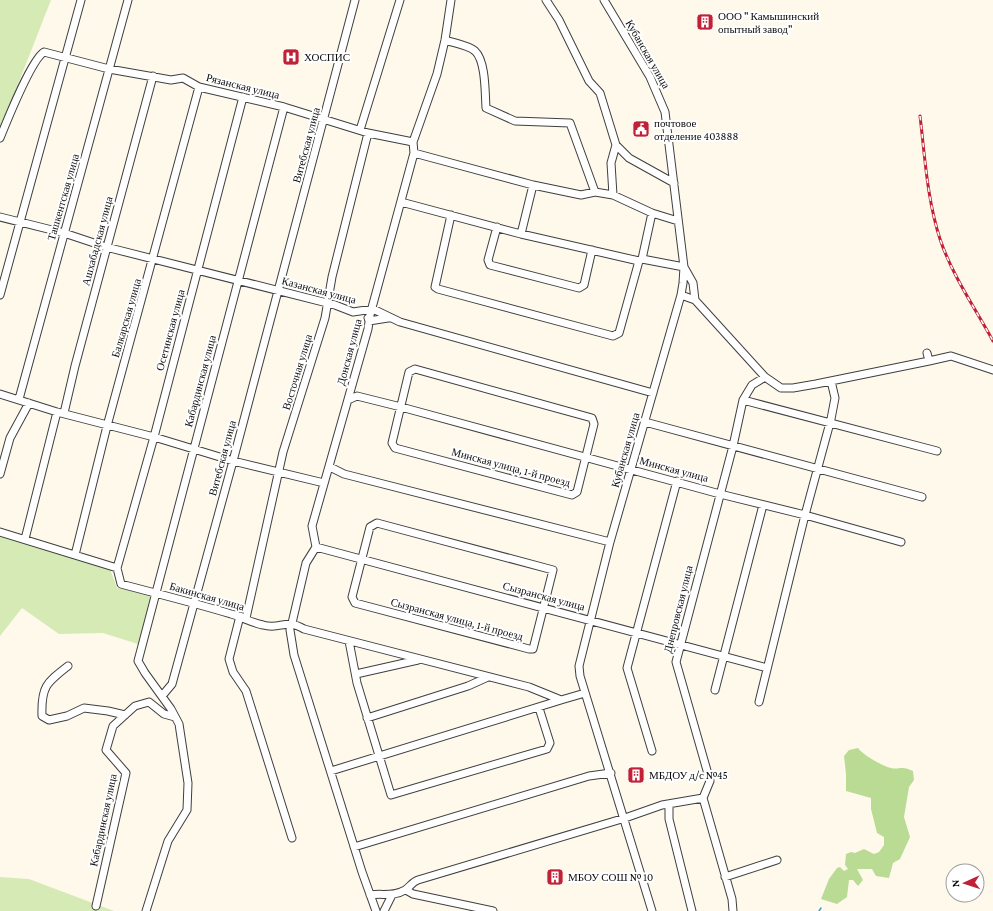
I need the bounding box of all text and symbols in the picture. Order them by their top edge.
place label: ООО " Камышинский опытный завод" [718,10,819,35]
building icon: ООО " Камышинский опытный завод" [695,12,715,32]
street label: Кубанская улица [623,17,673,91]
hospital icon: ХОСПИС [281,47,301,67]
place label: ХОСПИС [304,51,350,63]
street label: Рязанская улица [205,71,281,101]
street label: Витебская улица [290,106,322,184]
place label: почтовое отделение 403888 [654,117,738,142]
public building icon: почтовое отделение 403888 [631,119,651,139]
street label: Ташкентская улица [45,152,81,242]
street label: Ашхабадская улица [79,195,115,287]
street label: Казанская улица [281,274,358,306]
street label: Балкарская улица [109,277,143,359]
street label: Осетинская улица [153,288,187,372]
street label: Донская улица [334,317,364,386]
street label: Восточная улица [280,333,314,411]
street label: Кабардинская улица [182,334,218,428]
street label: Кубанская улица [609,411,641,489]
street label: Витебская улица [206,419,238,497]
street label: Минская улица, 1-й проезд [450,445,572,490]
street label: Минская улица [638,454,710,484]
street label: Днепровская улица [661,564,695,654]
street label: Сызранская улица [502,579,587,613]
street label: Бакинская улица [168,580,246,612]
street label: Сызранская улица, 1-й проезд [389,596,525,644]
building icon: МБДОУ д/с №45 [626,765,646,785]
place label: МБДОУ д/с №45 [649,769,728,781]
street label: Кабардинская улица [87,772,119,867]
north arrow [945,863,985,903]
building icon: МБОУ СОШ № 10 [545,867,565,887]
place label: МБОУ СОШ № 10 [568,871,653,883]
text: N [949,879,961,888]

